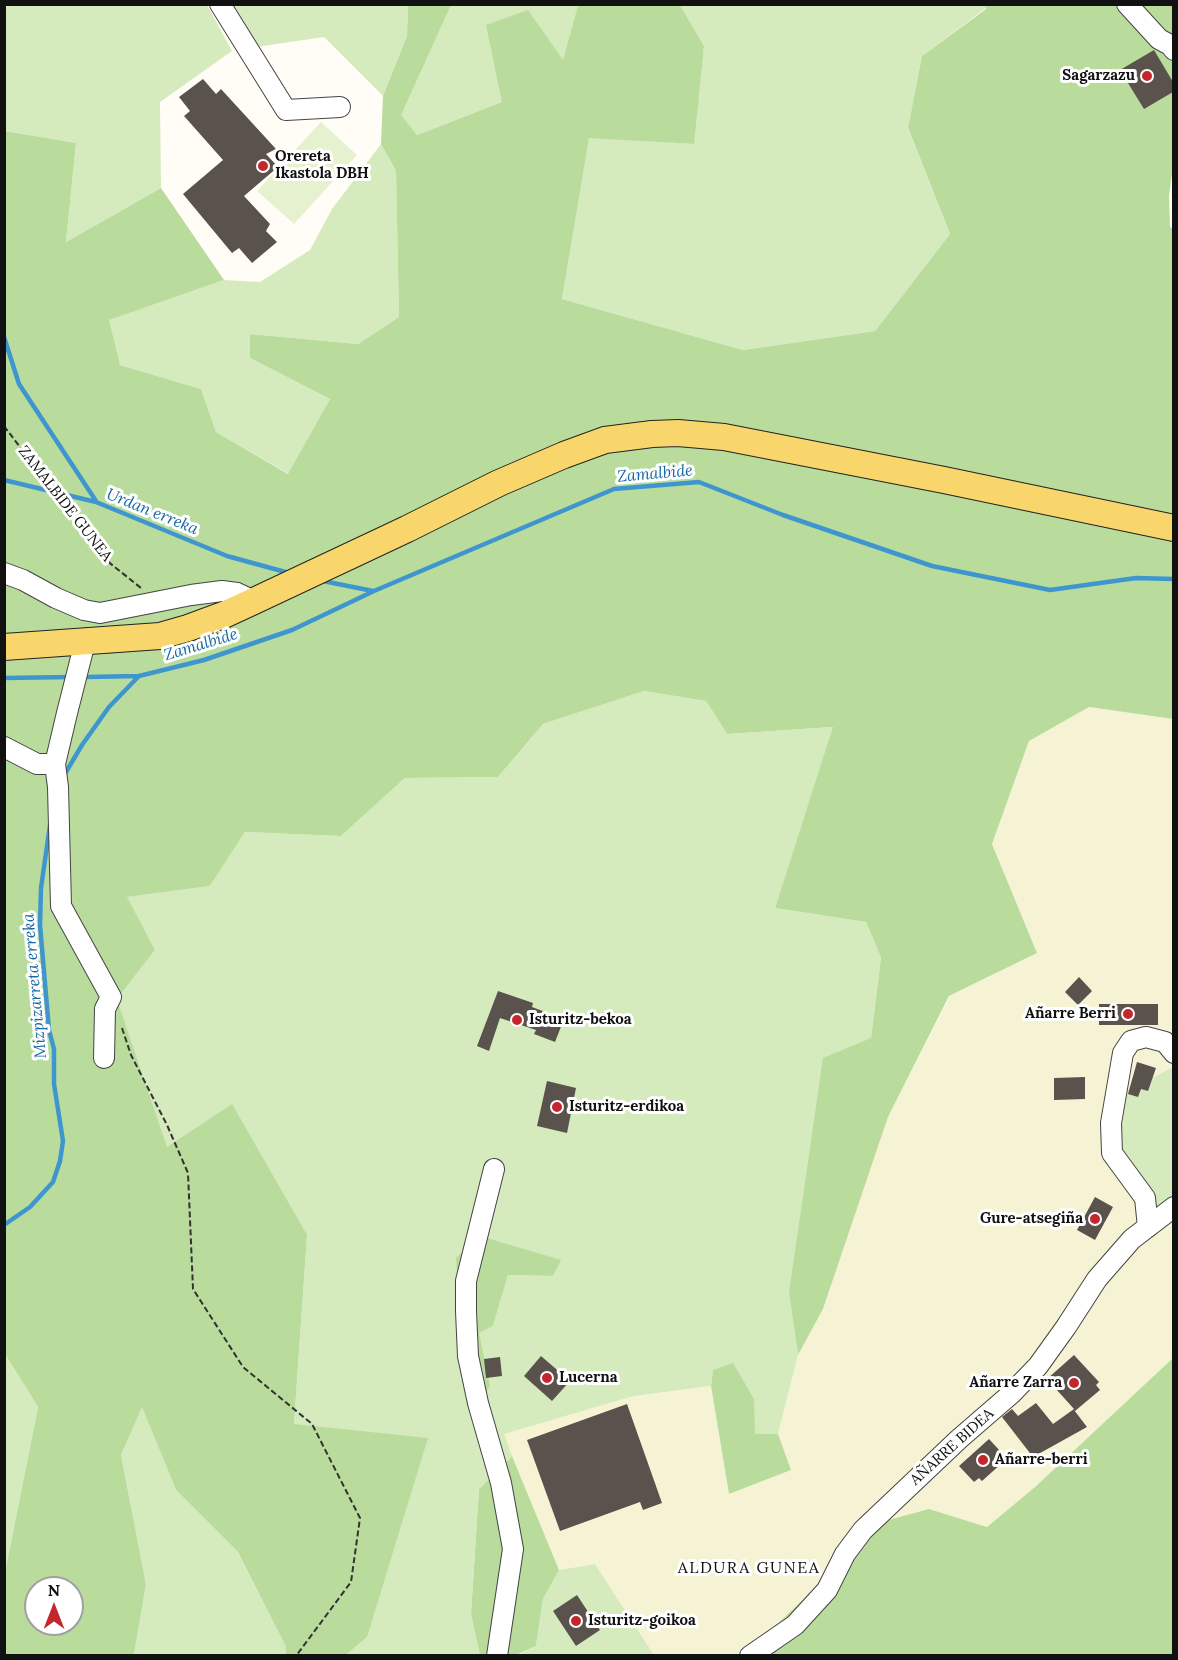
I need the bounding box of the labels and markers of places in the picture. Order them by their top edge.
place label: Sagarzazu [1062,67,1135,85]
marker: Sagarzazu [1140,69,1154,83]
place label: Orereta Ikastola DBH [275,148,369,183]
marker: Orereta Ikastola DBH [256,159,270,173]
place label: Añarre Berri [1025,1005,1116,1023]
marker: Añarre Berri [1121,1007,1135,1021]
place label: Isturitz-bekoa [529,1011,632,1029]
marker: Isturitz-bekoa [510,1013,524,1027]
place label: Isturitz-erdikoa [569,1098,684,1116]
marker: Isturitz-erdikoa [550,1100,564,1114]
place label: Gure-atsegiña [980,1210,1083,1228]
marker: Gure-atsegiña [1088,1212,1102,1226]
place label: Lucerna [559,1369,618,1387]
marker: Lucerna [540,1371,554,1385]
place label: Añarre Zarra [969,1374,1062,1392]
marker: Añarre Zarra [1067,1376,1081,1390]
place label: Añarre-berri [995,1451,1088,1469]
marker: Añarre-berri [976,1453,990,1467]
place label: Isturitz-goikoa [588,1612,696,1630]
marker: Isturitz-goikoa [569,1614,583,1628]

